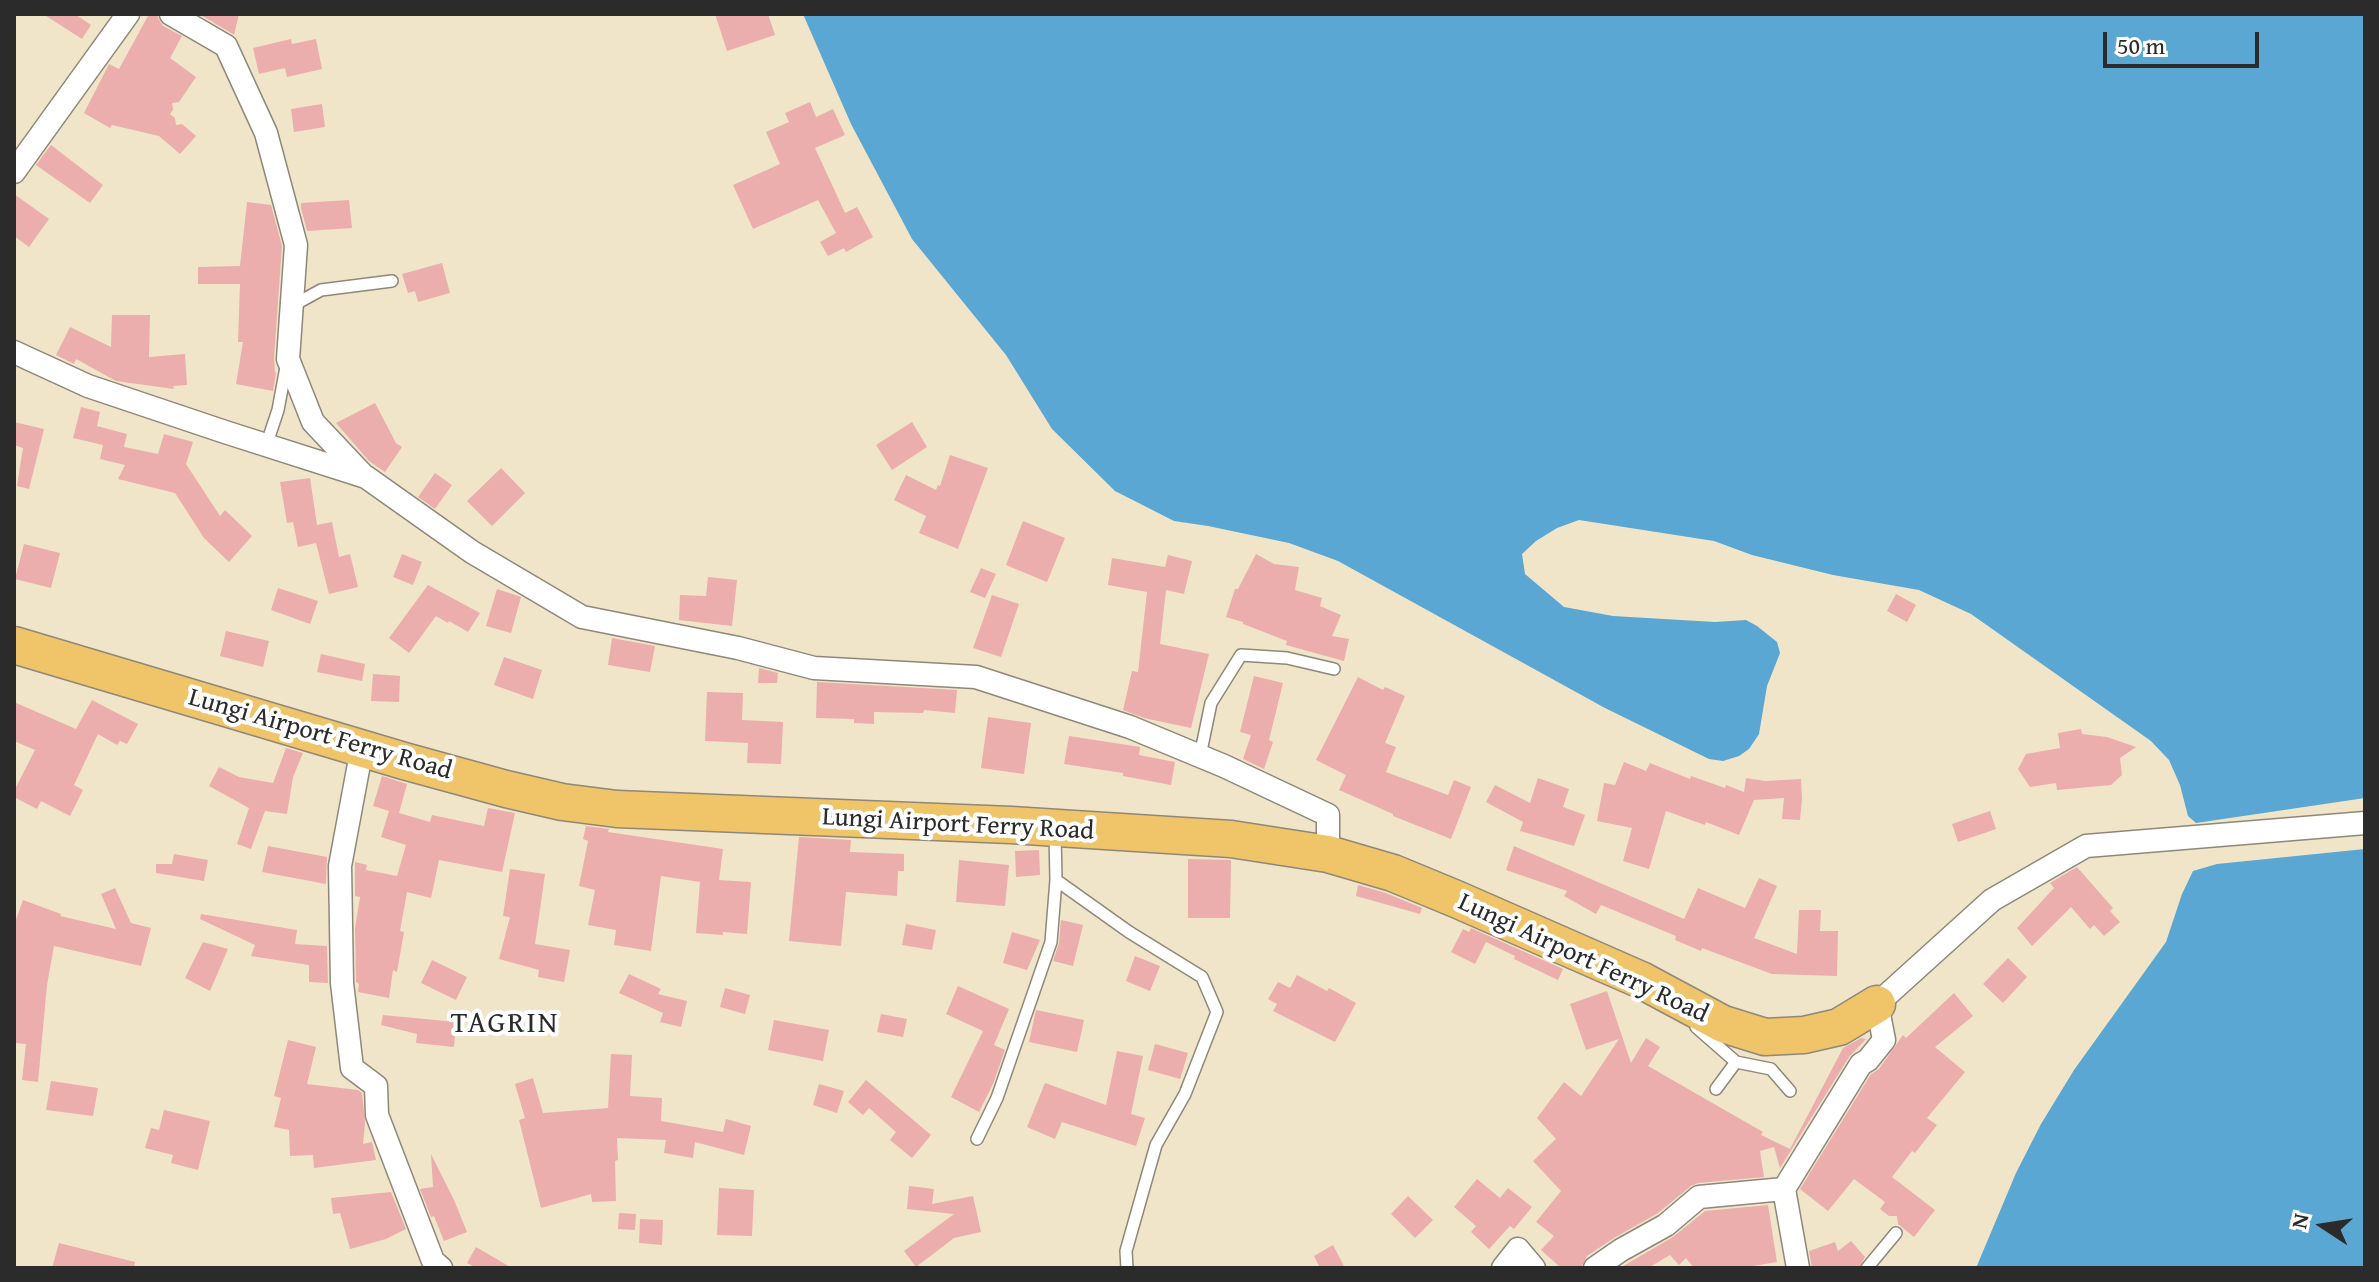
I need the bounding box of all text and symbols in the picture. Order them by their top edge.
scale bar [2107,16,2263,66]
text: 50 m [2117,28,2165,63]
street label: Lungi Airport Ferry Road [185,682,455,788]
street label: Lungi Airport Ferry Road [821,802,1095,848]
street label: Lungi Airport Ferry Road [1453,887,1713,1031]
district label: TAGRIN [451,1006,559,1042]
north arrow [2283,1186,2363,1266]
text: N [2282,1210,2317,1232]

